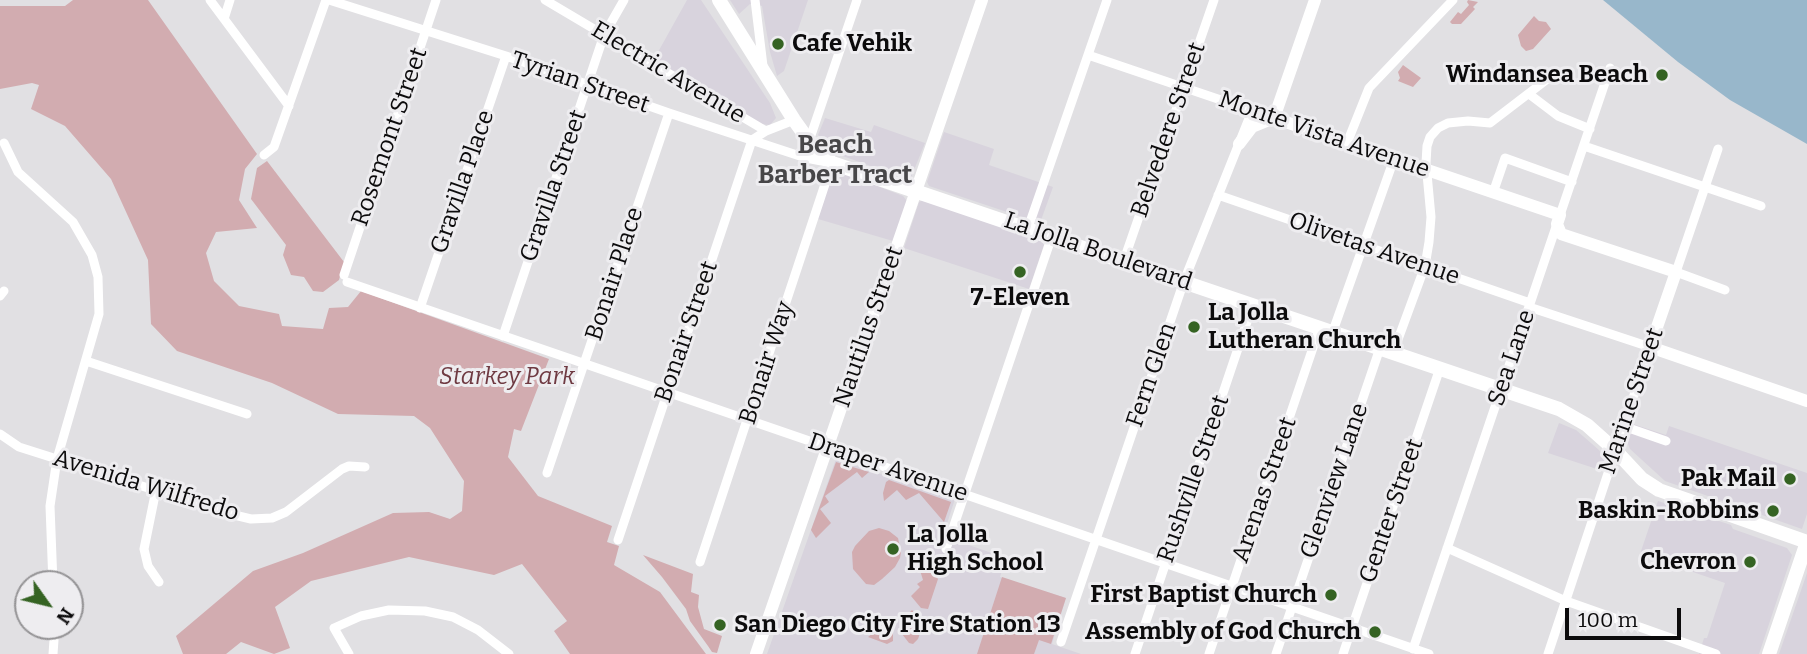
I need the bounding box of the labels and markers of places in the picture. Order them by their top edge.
place label: Cafe Vehik [792,30,912,58]
marker: Cafe Vehik [770,36,786,52]
place label: Windansea Beach [1446,61,1648,89]
marker: Windansea Beach [1654,67,1670,83]
marker: 7-Eleven [1012,264,1028,280]
place label: 7-Eleven [971,284,1069,312]
place label: La Jolla Lutheran Church [1208,299,1401,355]
marker: La Jolla Lutheran Church [1186,319,1202,335]
place label: Pak Mail [1681,465,1776,493]
marker: Pak Mail [1782,471,1798,487]
place label: Baskin-Robbins [1578,497,1759,525]
marker: Baskin-Robbins [1765,503,1781,519]
place label: La Jolla High School [907,521,1043,577]
marker: La Jolla High School [885,541,901,557]
place label: Chevron [1640,548,1736,576]
marker: Chevron [1742,554,1758,570]
place label: First Baptist Church [1090,581,1317,609]
marker: First Baptist Church [1323,587,1339,603]
place label: San Diego City Fire Station 13 [734,611,1061,639]
marker: San Diego City Fire Station 13 [712,617,728,633]
place label: Assembly of God Church [1085,618,1361,646]
marker: Assembly of God Church [1367,624,1383,640]

